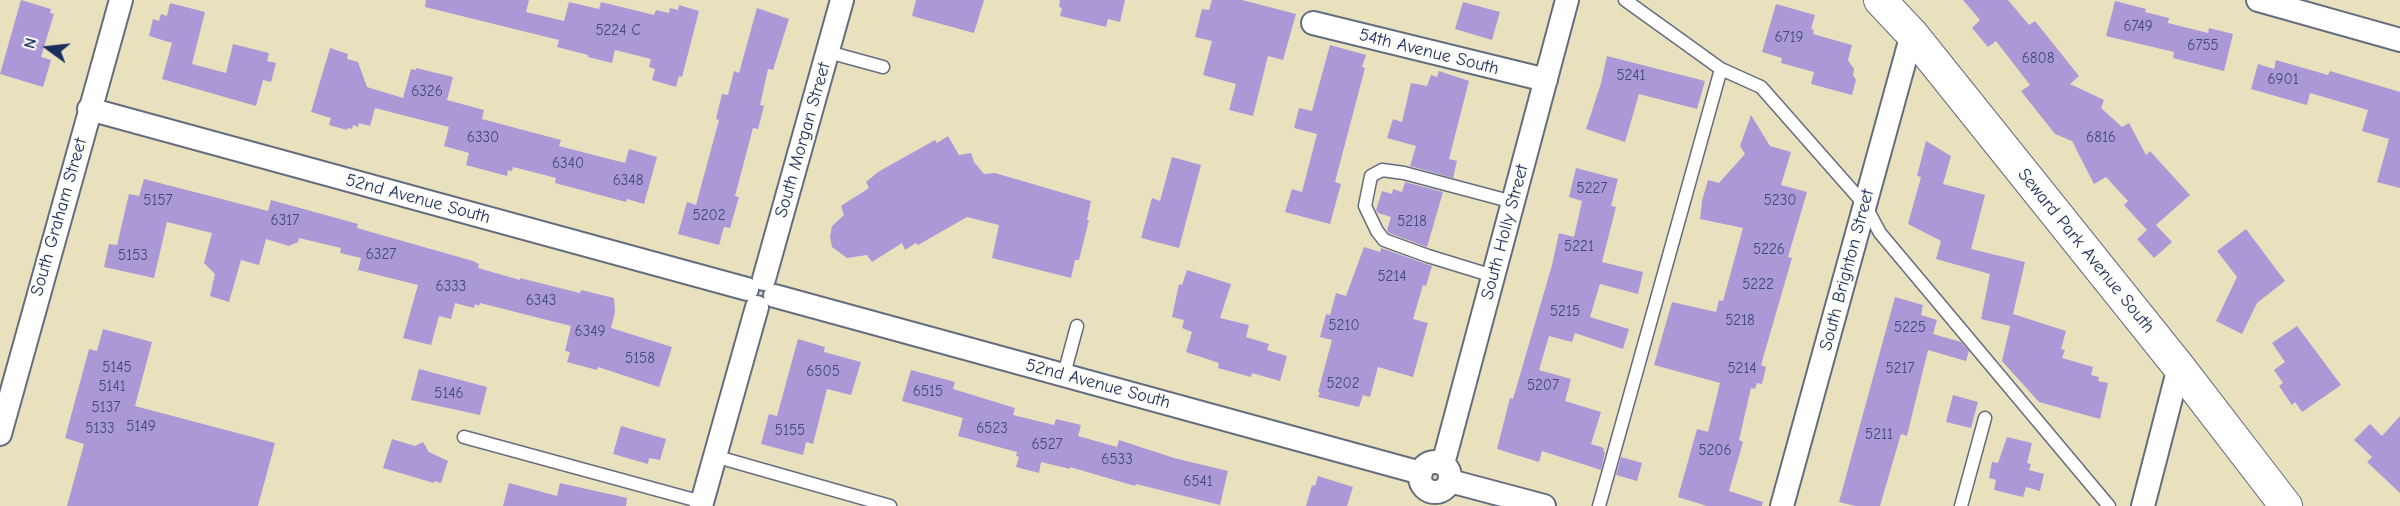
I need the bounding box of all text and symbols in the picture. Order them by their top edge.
north arrow [18,18,78,78]
house number: 6749 [2123,18,2153,36]
house number: 5224 C [595,22,641,40]
street label: 54th Avenue South [1357,24,1501,80]
house number: 6719 [1774,29,1804,47]
text: N [21,36,41,51]
house number: 6755 [2187,37,2219,55]
house number: 6808 [2022,50,2054,68]
street label: South Morgan Street [770,60,836,220]
house number: 5241 [1616,67,1646,85]
house number: 6901 [2267,71,2299,89]
house number: 6326 [411,83,443,101]
house number: 6330 [467,129,499,147]
house number: 6816 [2086,129,2116,147]
street label: South Graham Street [26,136,92,298]
house number: 6340 [552,155,584,173]
street label: South Holly Street [1477,162,1533,302]
street label: Seward Park Avenue South [2013,164,2159,338]
street label: 52nd Avenue South [343,169,493,229]
house number: 6348 [613,172,643,190]
house number: 5227 [1577,180,1607,198]
street label: South Brighton Street [1815,187,1879,353]
house number: 5157 [143,192,173,210]
house number: 5230 [1764,192,1796,210]
house number: 5202 [693,207,725,225]
house number: 6317 [271,212,299,230]
house number: 5218 [1397,213,1427,231]
house number: 5221 [1564,238,1594,256]
house number: 5226 [1753,241,1785,259]
house number: 6327 [366,246,396,264]
house number: 5153 [118,247,148,265]
house number: 5214 [1377,268,1407,286]
house number: 5222 [1742,276,1774,294]
house number: 6333 [436,278,466,296]
house number: 6343 [526,292,556,310]
house number: 5215 [1550,303,1580,321]
house number: 5218 [1725,312,1755,330]
house number: 5210 [1328,317,1360,335]
house number: 5225 [1894,319,1926,337]
house number: 6349 [575,323,605,341]
house number: 5158 [625,350,655,368]
street label: 52nd Avenue South [1023,354,1173,414]
house number: 5145 [102,359,132,377]
house number: 5214 [1727,360,1757,378]
house number: 5217 [1885,360,1915,378]
house number: 6505 [806,363,840,381]
house number: 5202 [1327,375,1359,393]
house number: 5207 [1527,377,1559,395]
house number: 5141 [98,378,126,396]
house number: 6515 [913,383,943,401]
house number: 5146 [434,385,464,403]
house number: 5137 [92,399,120,417]
house number: 5149 [126,418,156,436]
house number: 5133 [85,420,115,438]
house number: 6523 [976,420,1008,438]
house number: 5155 [775,422,805,440]
house number: 5211 [1865,426,1893,444]
house number: 6527 [1031,436,1063,454]
house number: 5206 [1698,442,1732,460]
house number: 6533 [1101,451,1133,469]
house number: 6541 [1183,473,1213,491]

